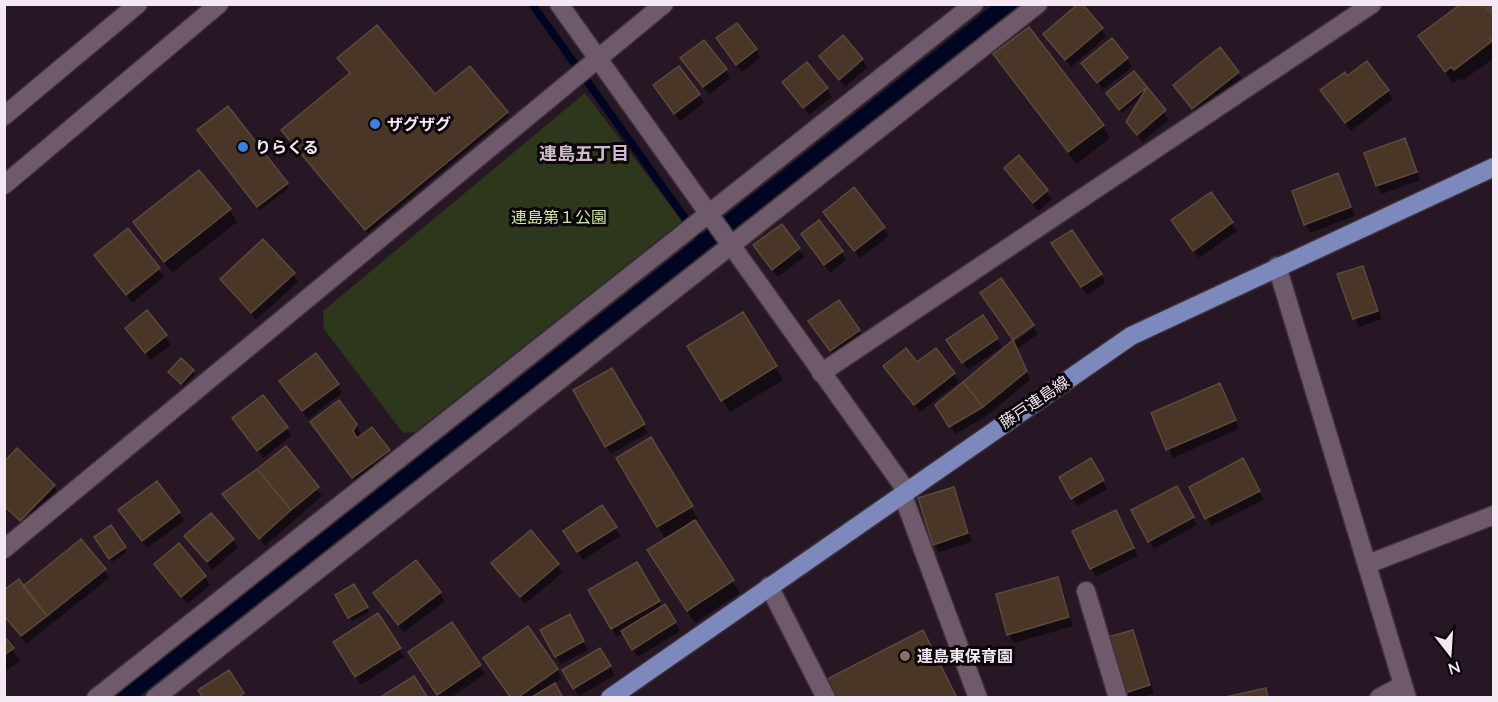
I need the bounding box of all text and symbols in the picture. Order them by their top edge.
place label: ザグザグ [387,114,451,134]
marker: ザグザグ [368,117,382,131]
place label: りらくる [255,137,319,157]
marker: りらくる [236,140,250,154]
district label: 連島五丁目 [539,142,629,165]
park label: 連島第１公園 [511,207,607,227]
street label: 藤戸連島線 [995,371,1073,433]
north arrow [1420,624,1480,684]
place label: 連島東保育園 [917,646,1013,666]
marker: 連島東保育園 [898,649,912,663]
text: N [1446,657,1463,680]

